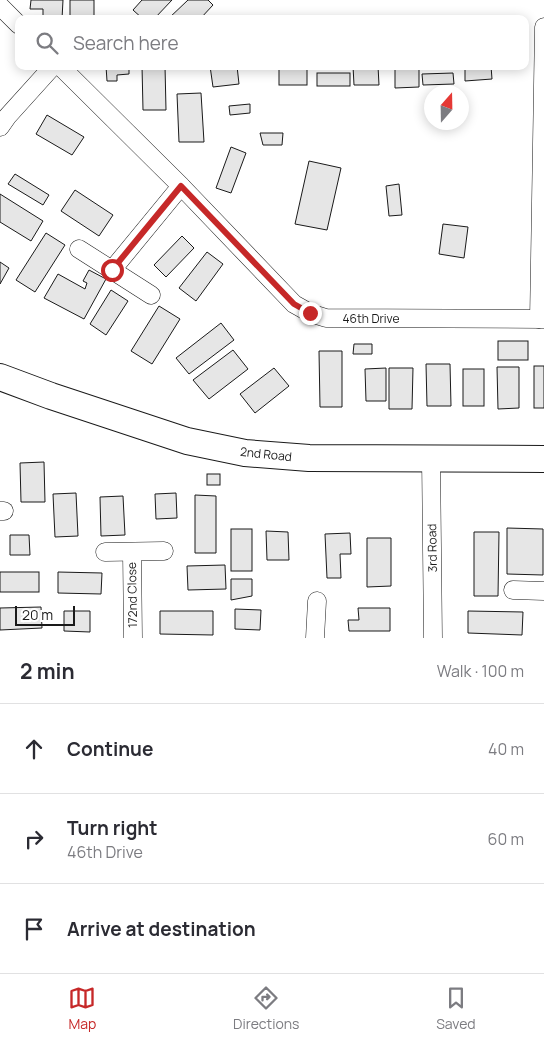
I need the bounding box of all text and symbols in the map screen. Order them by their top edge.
search box [15,15,529,70]
icon: search [33,29,61,57]
text: Search here [73,30,179,56]
north arrow [424,85,469,130]
route start [101,259,124,282]
route end [299,302,322,325]
street label: 46th Drive [343,310,399,327]
street label: 2nd Road [239,443,293,465]
street label: 3rd Road [423,523,441,573]
street label: 172nd Close [123,562,141,628]
scale bar [15,603,75,626]
text: 20 m [22,605,53,624]
text: 2 min [20,657,75,685]
text: Walk · 100 m [437,660,524,682]
icon: ahead [20,735,48,763]
text: Continue [67,736,153,762]
text: 40 m [488,738,524,760]
text: Turn right [67,815,157,841]
icon: right [20,825,48,853]
text: 60 m [488,828,524,850]
text: 46th Drive [67,841,143,863]
icon: arrive [20,915,48,943]
text: Arrive at destination [67,916,256,942]
tab: Map [68,984,96,1033]
tab: Directions [233,984,299,1033]
tab: Saved [436,984,476,1033]

